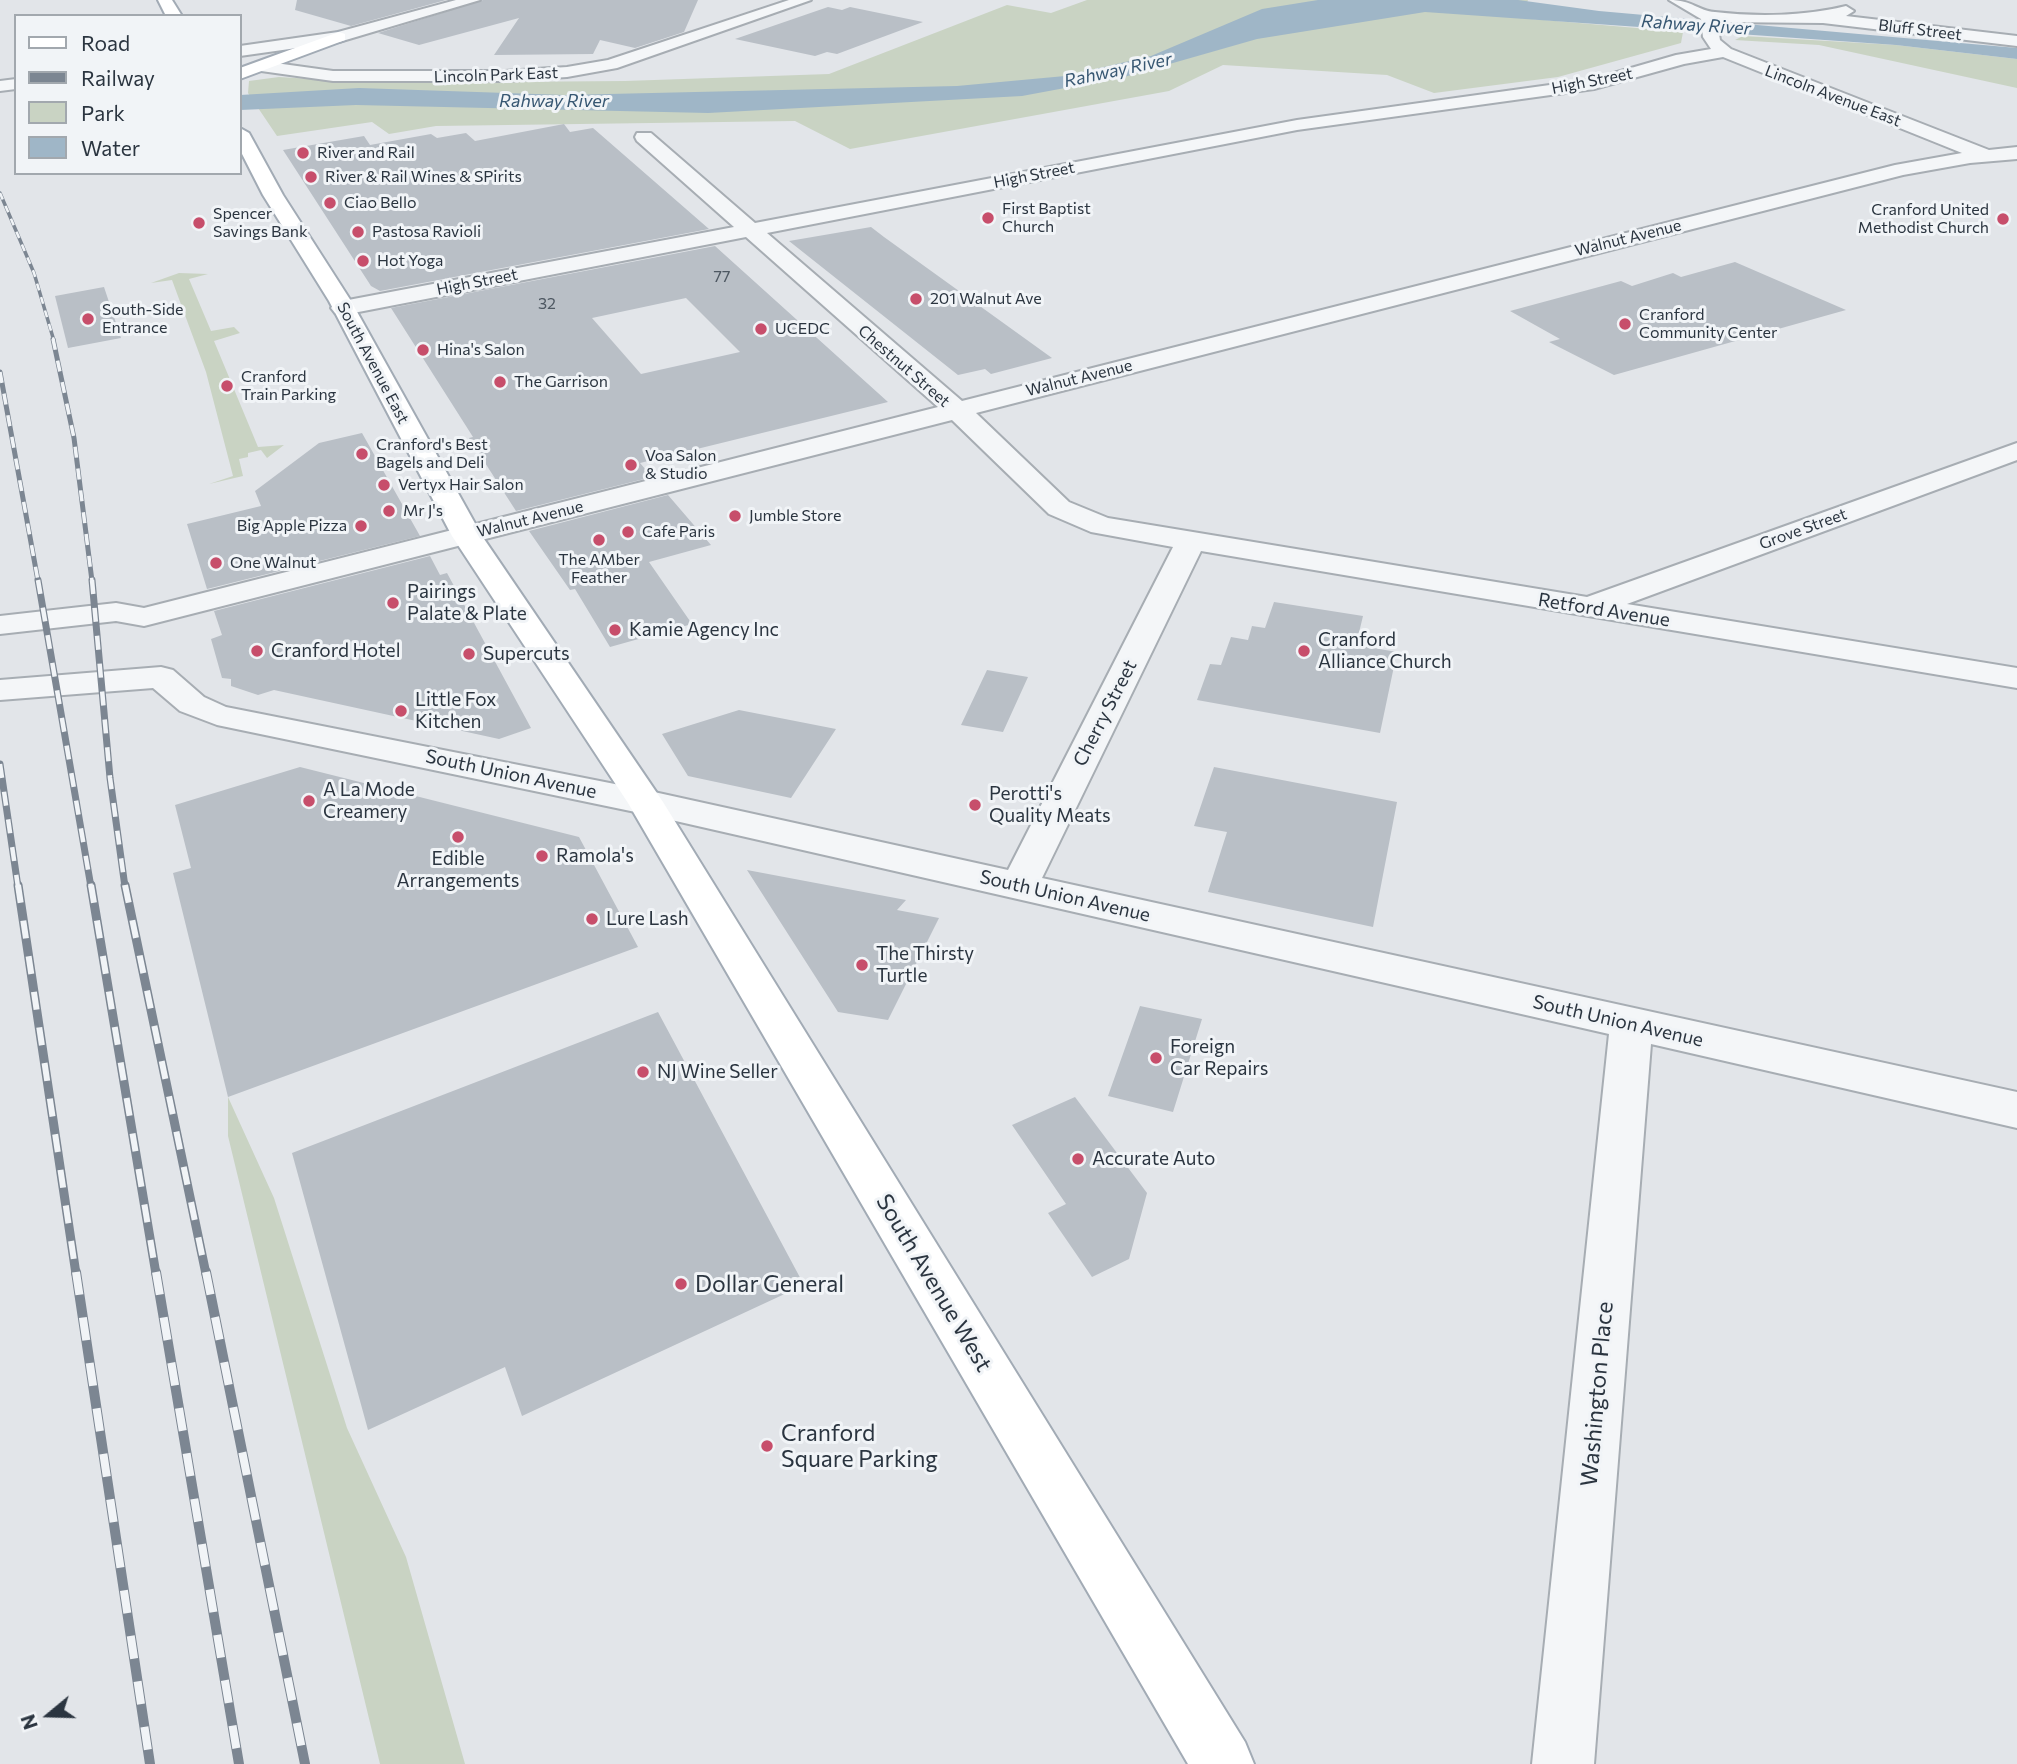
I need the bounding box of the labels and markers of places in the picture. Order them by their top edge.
place label: River and Rail [317,143,415,163]
marker: River and Rail [295,145,311,161]
place label: River & Rail Wines & SPirits [325,167,522,187]
marker: River & Rail Wines & SPirits [303,169,319,185]
place label: Ciao Bello [344,193,417,213]
marker: Ciao Bello [322,195,338,211]
place label: First Baptist Church [1002,199,1091,237]
place label: Cranford United Methodist Church [1858,200,1989,238]
place label: Spencer Savings Bank [213,204,308,242]
marker: First Baptist Church [980,210,996,226]
marker: Cranford United Methodist Church [1995,211,2011,227]
marker: Spencer Savings Bank [191,215,207,231]
place label: Pastosa Ravioli [372,222,481,242]
marker: Pastosa Ravioli [350,224,366,240]
place label: Hot Yoga [377,251,443,271]
marker: Hot Yoga [355,253,371,269]
place label: 201 Walnut Ave [930,289,1042,309]
marker: 201 Walnut Ave [908,291,924,307]
place label: South-Side Entrance [102,300,184,338]
place label: Cranford Community Center [1639,305,1777,343]
marker: South-Side Entrance [80,311,96,327]
marker: Cranford Community Center [1617,316,1633,332]
place label: UCEDC [775,319,830,339]
marker: UCEDC [753,321,769,337]
place label: Hina's Salon [437,340,525,360]
marker: Hina's Salon [415,342,431,358]
place label: Cranford Train Parking [241,367,336,405]
place label: The Garrison [514,372,608,392]
marker: The Garrison [492,374,508,390]
marker: Cranford Train Parking [219,378,235,394]
place label: Cranford's Best Bagels and Deli [376,435,488,473]
marker: Cranford's Best Bagels and Deli [354,446,370,462]
place label: Voa Salon & Studio [645,446,716,484]
marker: Voa Salon & Studio [623,457,639,473]
place label: Vertyx Hair Salon [398,475,524,495]
marker: Vertyx Hair Salon [376,477,392,493]
place label: Mr J's [403,501,443,521]
marker: Mr J's [381,503,397,519]
place label: Jumble Store [749,506,841,526]
marker: Jumble Store [727,508,743,524]
place label: Big Apple Pizza [237,516,347,536]
marker: Big Apple Pizza [353,518,369,534]
place label: Cafe Paris [642,522,715,542]
marker: Cafe Paris [620,524,636,540]
marker: The AMber Feather [591,532,607,548]
place label: The AMber Feather [558,550,640,588]
place label: One Walnut [230,553,316,573]
marker: One Walnut [208,555,224,571]
place label: Pairings Palate & Plate [407,581,527,625]
marker: Pairings Palate & Plate [385,595,401,611]
place label: Kamie Agency Inc [629,619,779,641]
marker: Kamie Agency Inc [607,622,623,638]
place label: Cranford Alliance Church [1318,629,1452,673]
place label: Cranford Hotel [271,640,400,662]
marker: Cranford Hotel [249,643,265,659]
place label: Supercuts [483,643,570,665]
marker: Cranford Alliance Church [1296,643,1312,659]
marker: Supercuts [461,646,477,662]
place label: Little Fox Kitchen [415,689,496,733]
marker: Little Fox Kitchen [393,703,409,719]
place label: A La Mode Creamery [323,779,415,823]
place label: Perotti's Quality Meats [989,783,1111,827]
marker: A La Mode Creamery [301,793,317,809]
marker: Perotti's Quality Meats [967,797,983,813]
marker: Edible Arrangements [450,829,466,845]
place label: Ramola's [556,845,634,867]
place label: Edible Arrangements [397,848,519,892]
marker: Ramola's [534,848,550,864]
place label: Lure Lash [606,908,689,930]
marker: Lure Lash [584,911,600,927]
place label: The Thirsty Turtle [876,943,974,987]
marker: The Thirsty Turtle [854,957,870,973]
place label: Foreign Car Repairs [1170,1036,1268,1080]
marker: Foreign Car Repairs [1148,1050,1164,1066]
place label: NJ Wine Seller [657,1061,778,1083]
marker: NJ Wine Seller [635,1064,651,1080]
place label: Accurate Auto [1092,1148,1215,1170]
marker: Accurate Auto [1070,1151,1086,1167]
place label: Dollar General [695,1270,844,1298]
marker: Dollar General [673,1276,689,1292]
place label: Cranford Square Parking [781,1419,938,1473]
marker: Cranford Square Parking [759,1438,775,1454]

